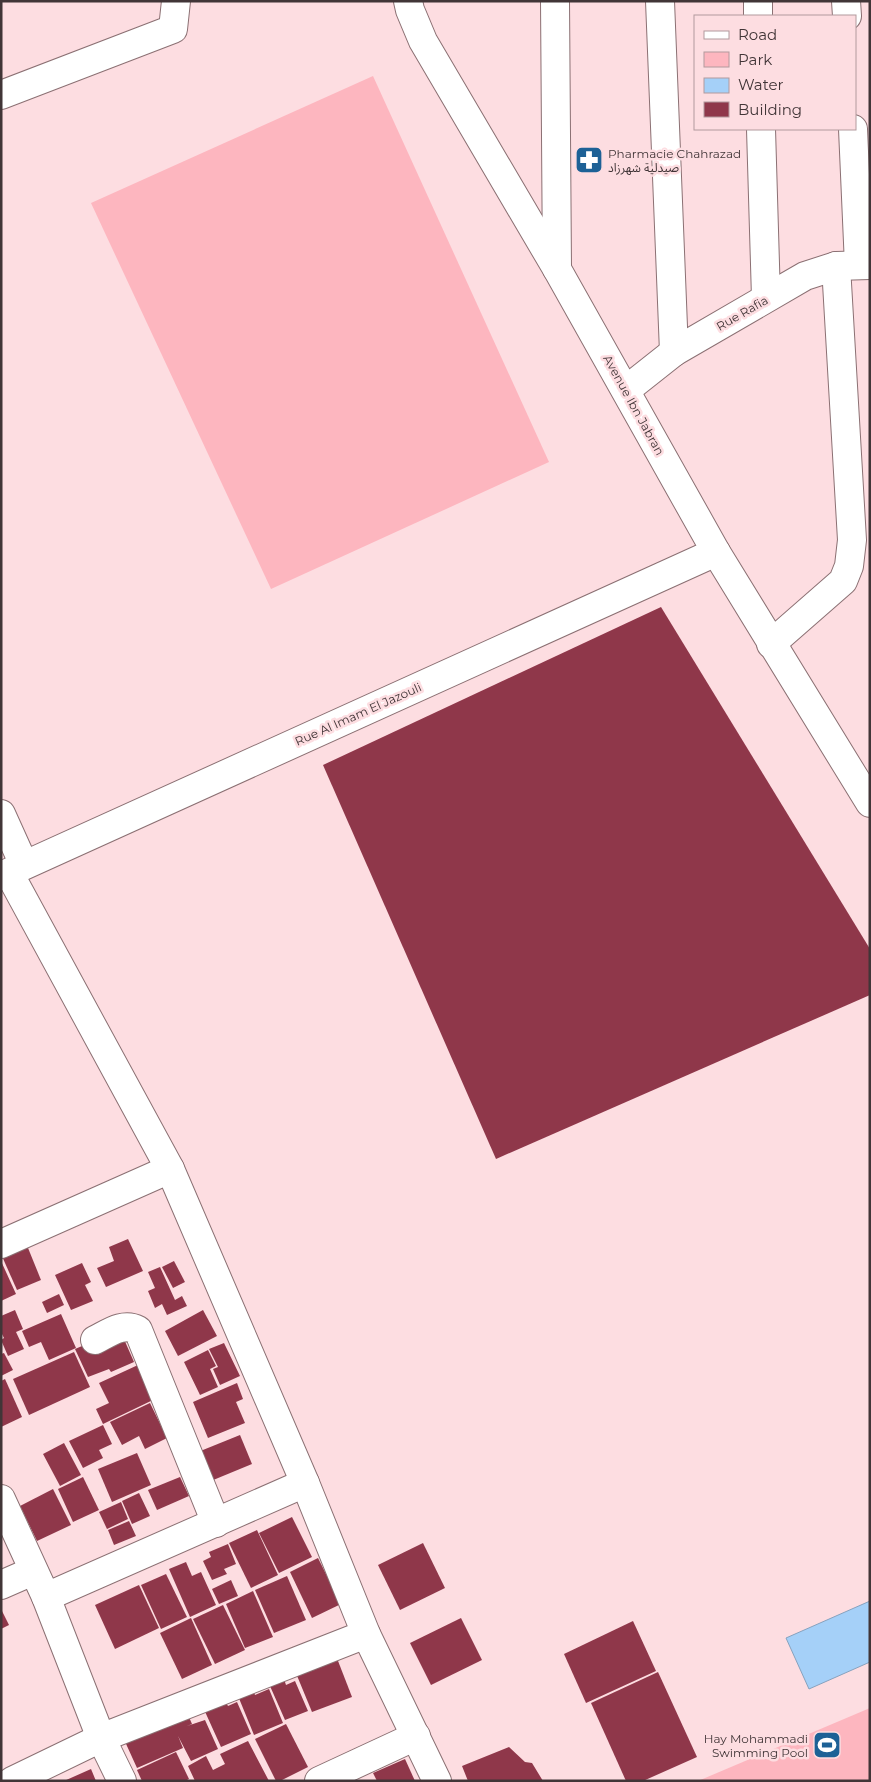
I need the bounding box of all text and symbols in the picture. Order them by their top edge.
legend [694,15,856,130]
text: Road [738,25,777,44]
text: Park [738,50,772,69]
text: Water [738,75,784,94]
text: Building [738,100,802,119]
pharmacy icon: Pharmacie Chahrazad صيدلية شهرزاد [574,145,604,175]
place label: Pharmacie Chahrazad صيدلية شهرزاد [608,146,741,175]
street label: Rue Rafia [713,292,771,334]
street label: Avenue Ibn Jabran [600,352,668,458]
street label: Rue Al Imam El Jazouli [292,679,424,749]
sports icon: Hay Mohammadi Swimming Pool [812,1730,842,1760]
place label: Hay Mohammadi Swimming Pool [704,1731,808,1760]

